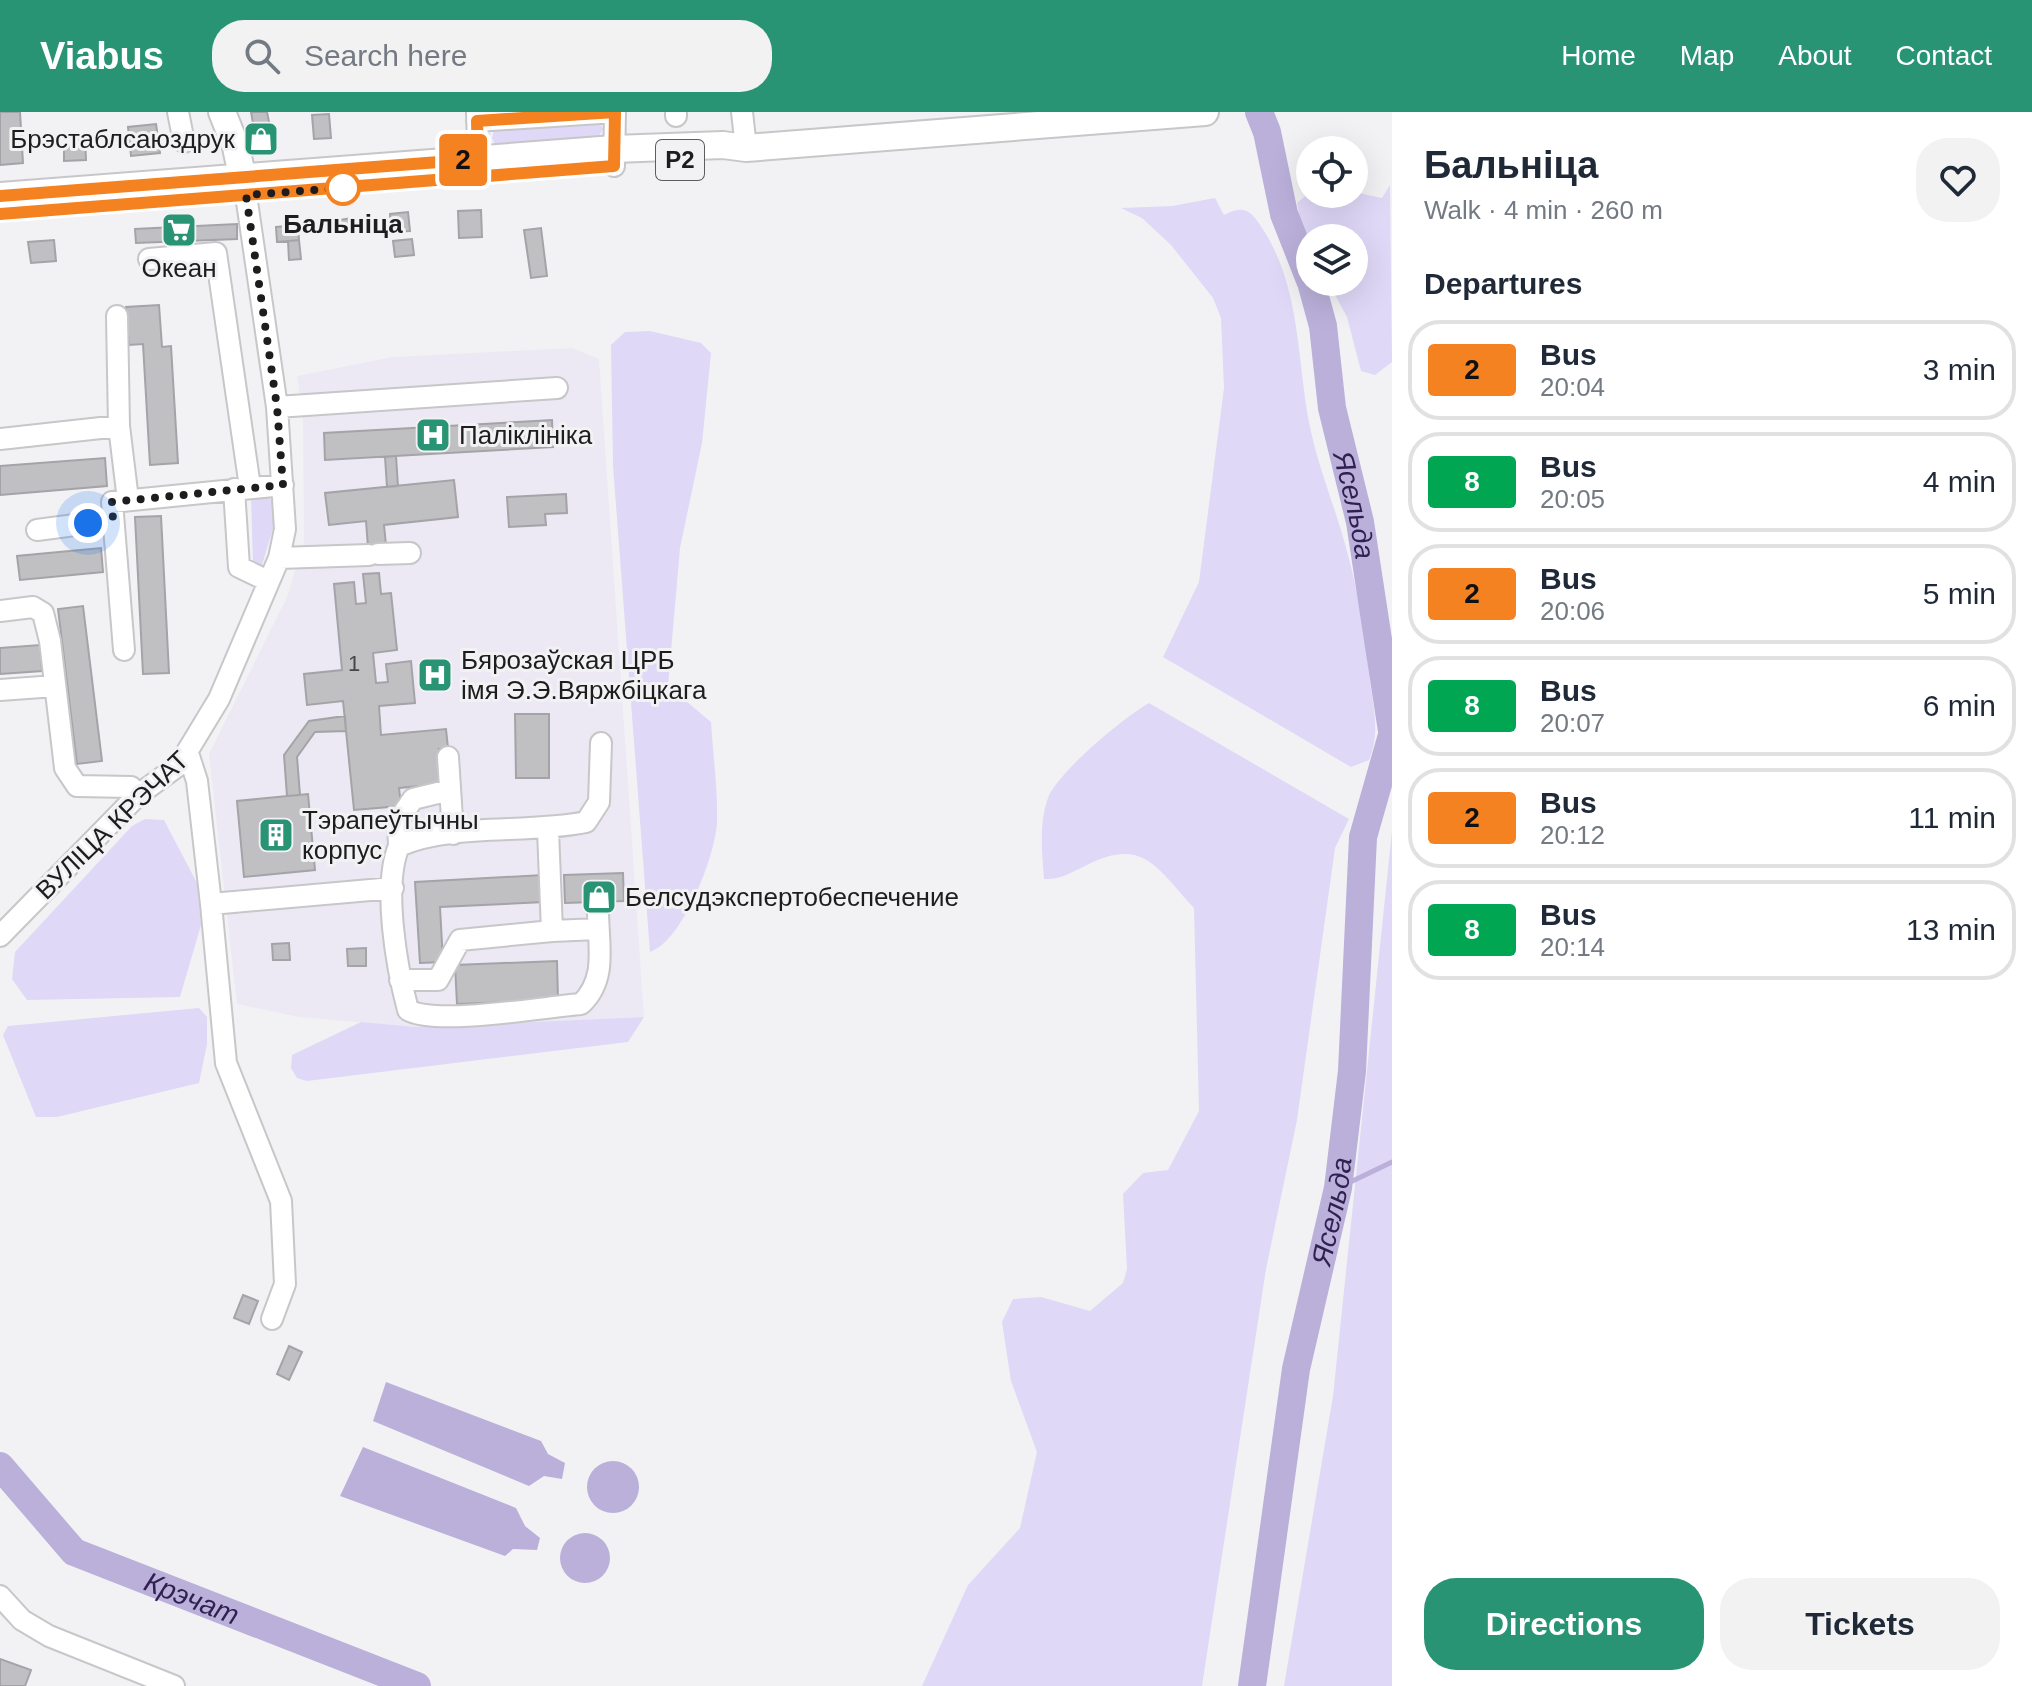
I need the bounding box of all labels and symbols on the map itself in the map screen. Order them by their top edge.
shop icon: Брэстаблсаюздрук [242,120,280,158]
place label: Брэстаблсаюздрук [10,124,236,154]
line badge: 2 [437,134,489,186]
road number: Р2 [656,140,704,180]
marker: Бальніца [326,171,360,205]
place label: Бальніца [283,209,403,239]
supermarket icon: Океан [160,211,198,249]
place label: Океан [141,253,217,283]
hospital icon: Паліклініка [414,416,452,454]
place label: Паліклініка [459,420,593,450]
water label: Ясельда [1327,446,1380,561]
your location [68,503,108,543]
place label: Бярозаўская ЦРБ імя Э.Э.Вяржбіцкага [461,645,707,705]
house number: 1 [348,651,360,676]
hospital icon: Бярозаўская ЦРБ імя Э.Э.Вяржбіцкага [416,656,454,694]
street label: ВУЛІЦА КРЭЧАТ [30,745,194,905]
place label: Тэрапеўтычны корпус [302,805,479,865]
building icon: Тэрапеўтычны корпус [257,816,295,854]
shop icon: Белсудэкспертобеспечение [580,878,618,916]
place label: Белсудэкспертобеспечение [625,882,959,912]
water label: Ясельда [1305,1156,1358,1270]
water label: Крэчат [140,1566,243,1631]

